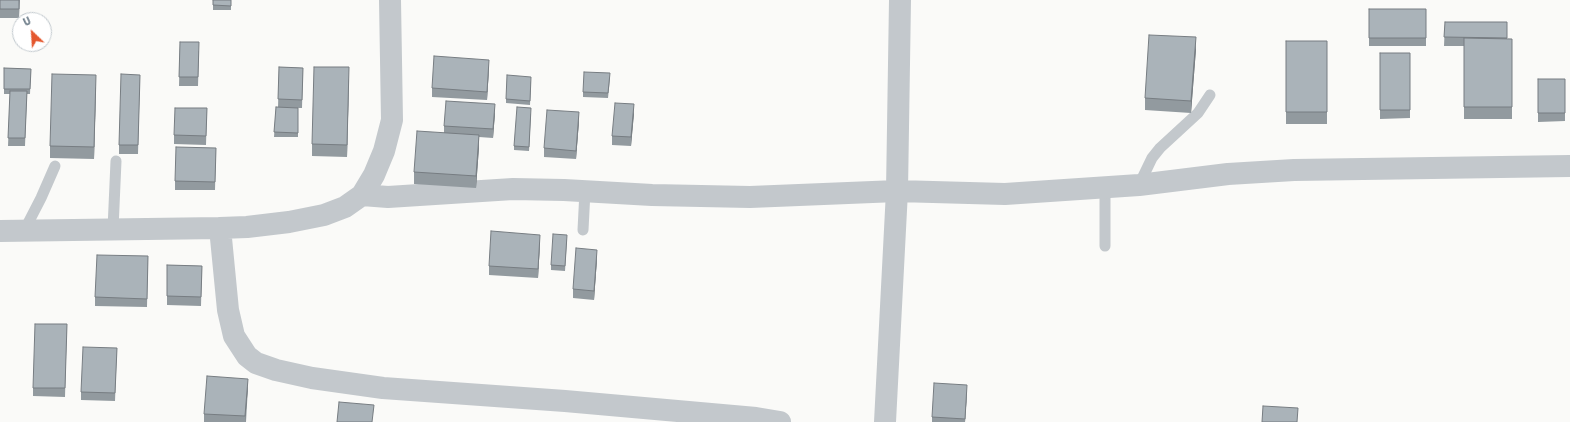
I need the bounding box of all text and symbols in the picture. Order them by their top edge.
north arrow [12,12,52,52]
text: U [21,13,34,30]

